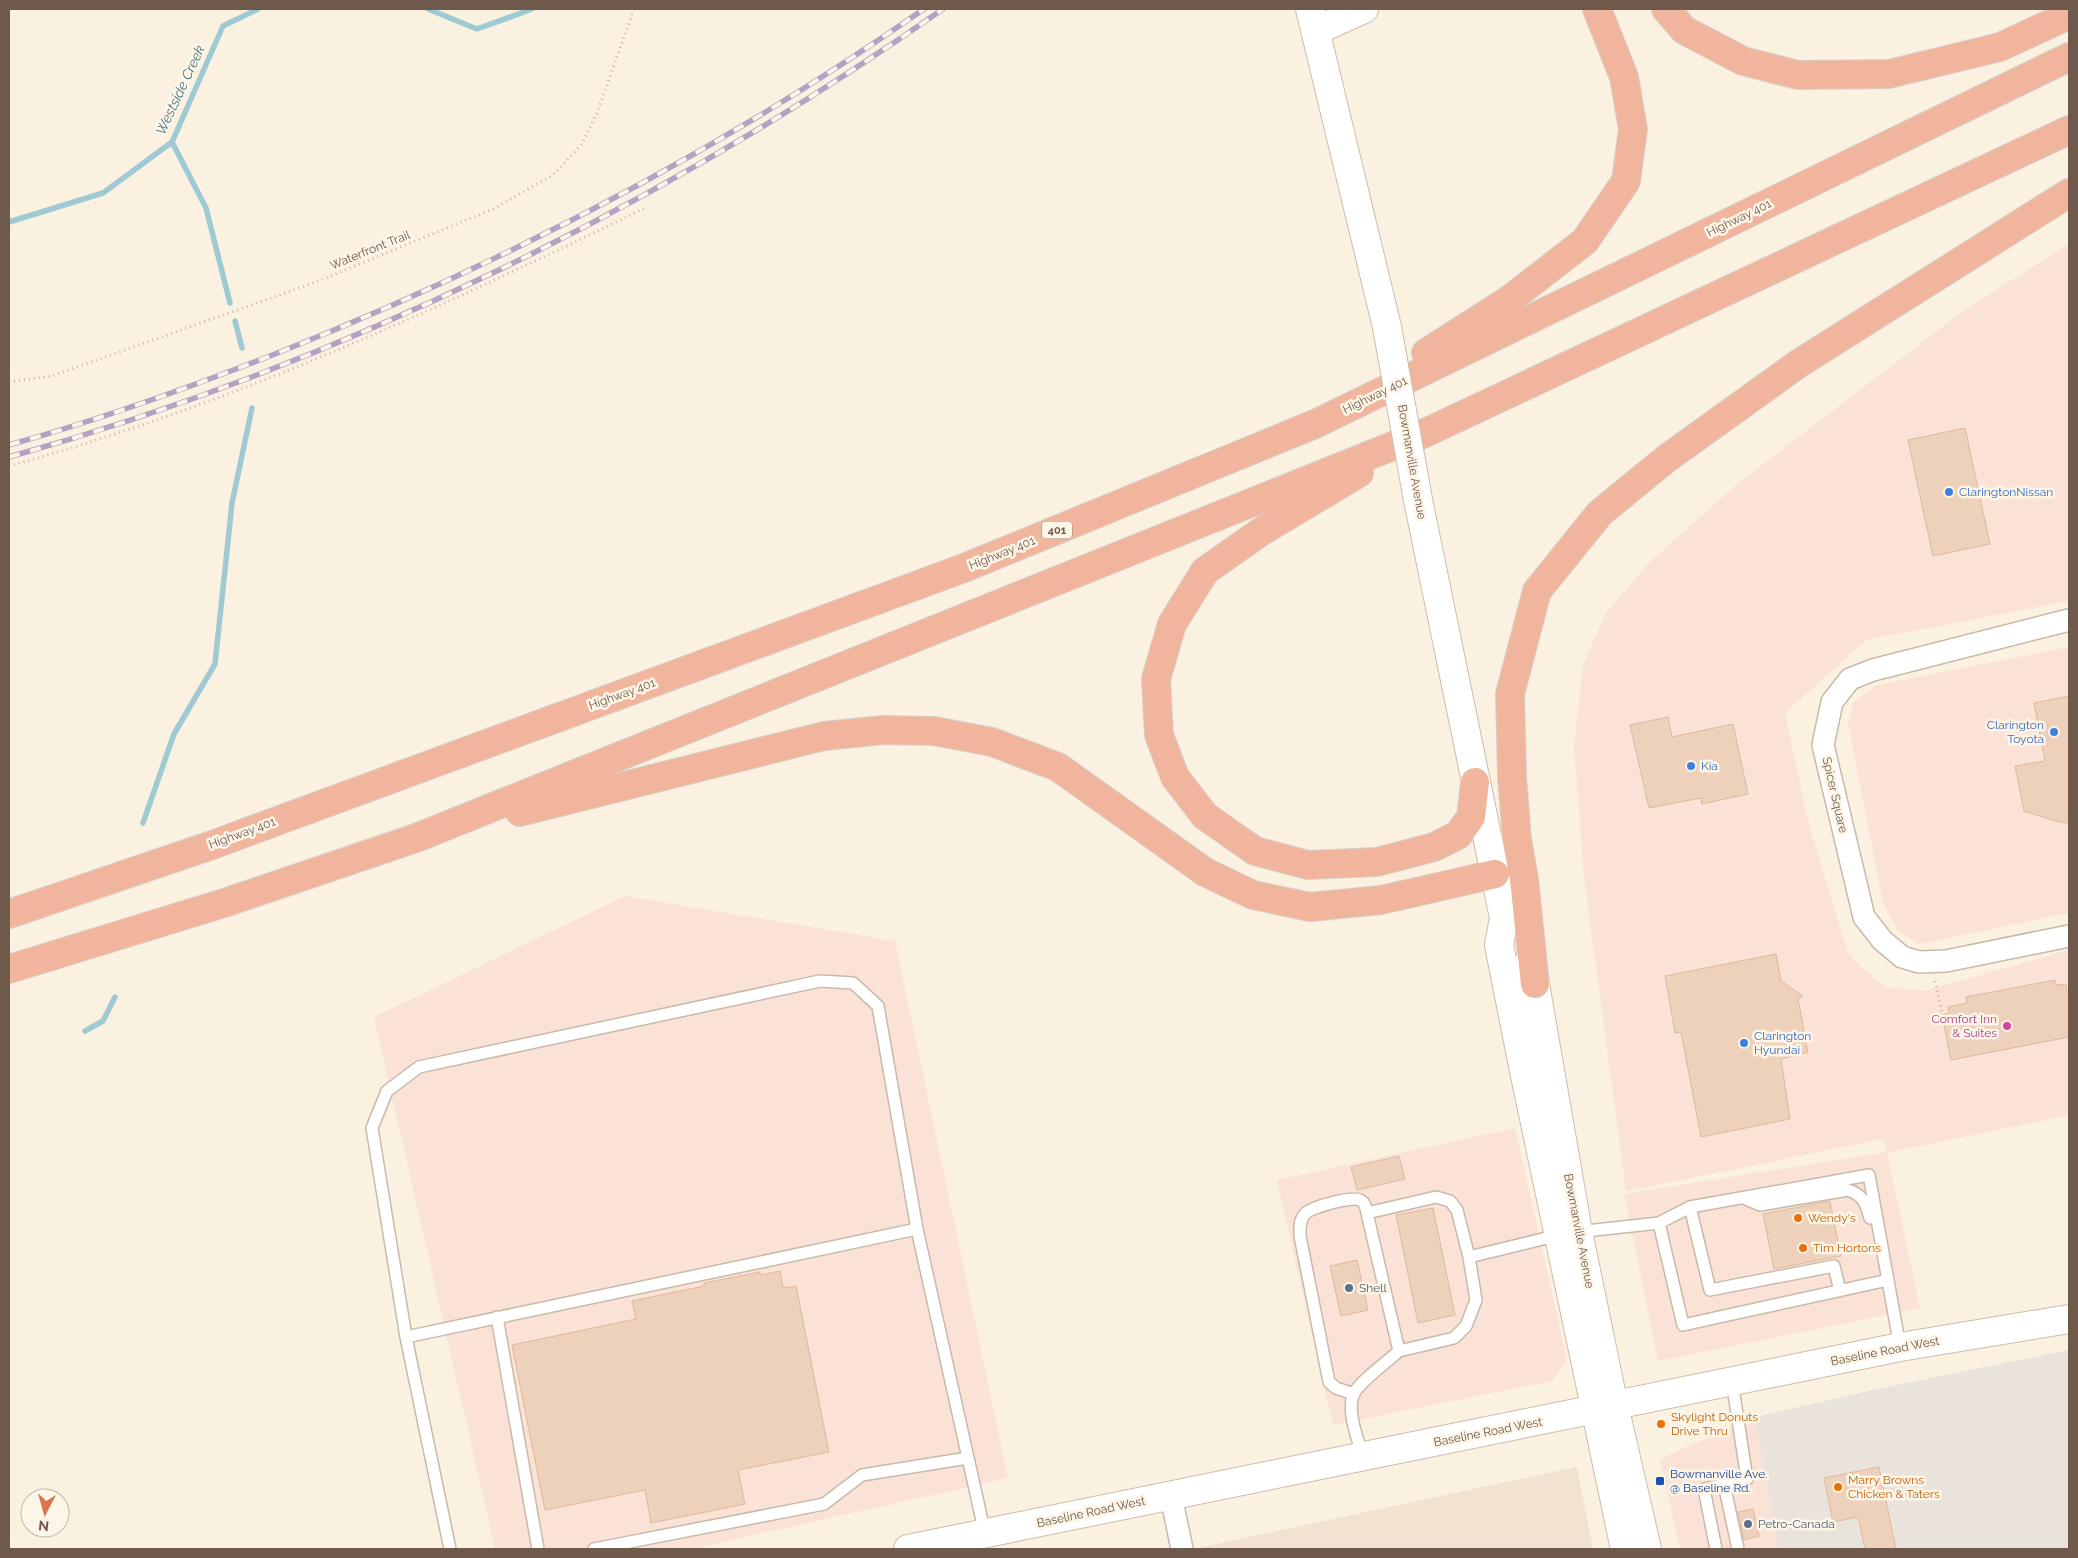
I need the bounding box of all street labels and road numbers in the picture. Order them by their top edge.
street label: Highway 401 [1704,196,1774,240]
street label: Waterfront Trail [328,227,413,272]
street label: Highway 401 [1340,373,1410,417]
street label: Bowmanville Avenue [1395,403,1429,521]
road number: 401 [1042,522,1072,538]
street label: Highway 401 [967,533,1037,573]
street label: Highway 401 [587,675,657,713]
street label: Spicer Square [1819,756,1851,834]
street label: Highway 401 [207,814,277,852]
street label: Bowmanville Avenue [1561,1172,1597,1290]
street label: Baseline Road West [1829,1334,1941,1368]
street label: Baseline Road West [1432,1415,1544,1449]
street label: Baseline Road West [1036,1494,1146,1530]

